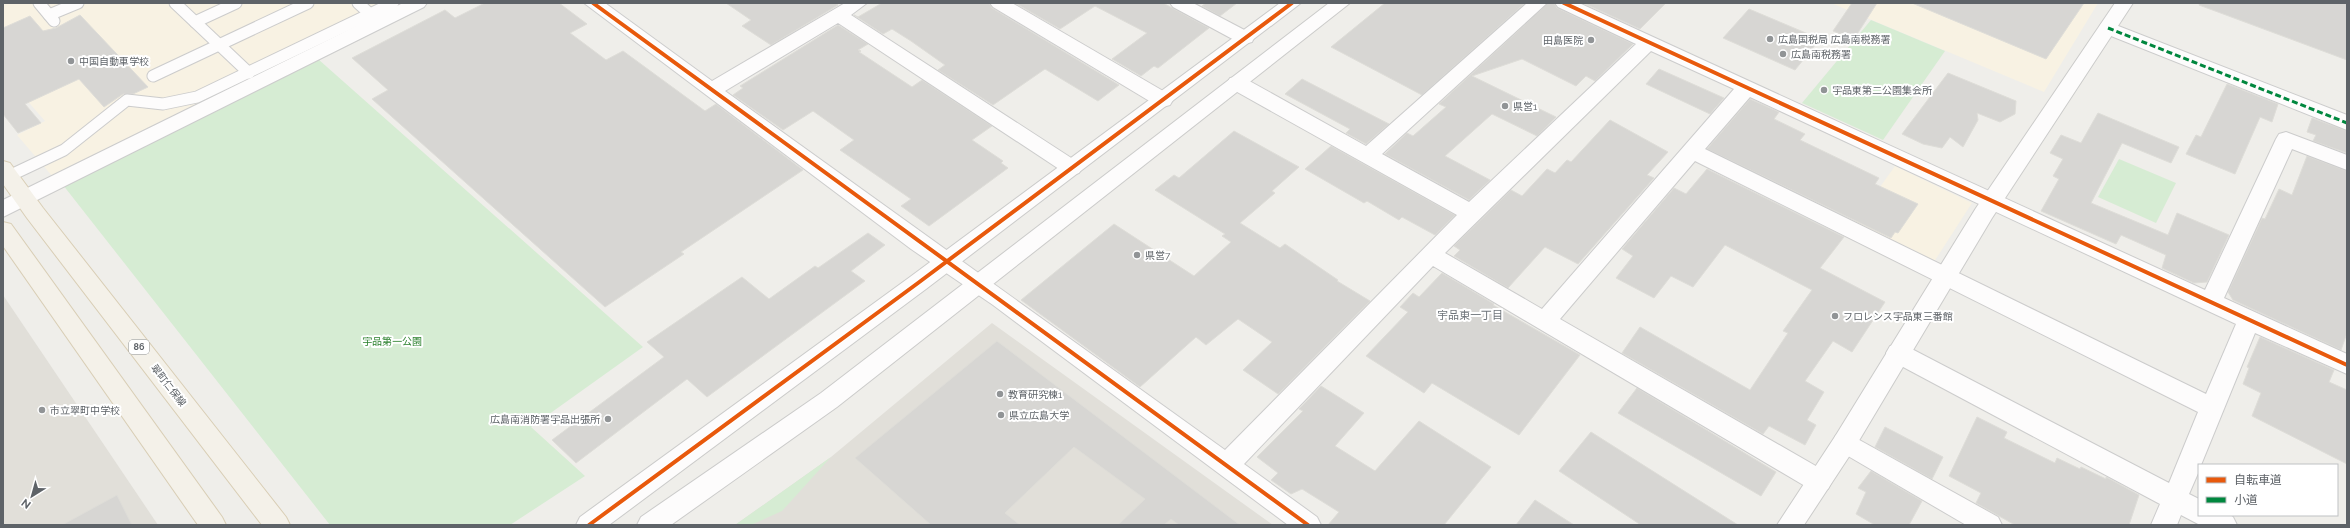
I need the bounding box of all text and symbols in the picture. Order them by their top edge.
marker: 広島国税局 広島南税務署 [1765,34,1775,44]
place label: 広島国税局 広島南税務署 [1778,34,1891,45]
place label: 田島医院 [1543,35,1583,46]
marker: 田島医院 [1586,35,1596,45]
marker: 広島南税務署 [1778,49,1788,59]
place label: 広島南税務署 [1791,49,1851,60]
marker: 中国自動車学校 [66,56,76,66]
place label: 中国自動車学校 [79,56,149,67]
marker: 宇品東第二公園集会所 [1819,85,1829,95]
place label: 宇品東第二公園集会所 [1832,85,1932,96]
marker: 県営1 [1500,101,1510,111]
place label: 県営1 [1513,101,1538,112]
marker: 県営7 [1132,250,1142,260]
place label: 県営7 [1145,250,1171,261]
district label: 宇品東一丁目 [1437,309,1503,322]
marker: フロレンス宇品東三番館 [1830,311,1840,321]
place label: フロレンス宇品東三番館 [1843,311,1953,322]
park label: 宇品第一公園 [362,336,422,347]
road number: 86 [129,340,149,354]
street label: 翠町仁保線 [149,362,188,408]
marker: 教育研究棟1 [995,389,1005,399]
place label: 教育研究棟1 [1008,389,1063,400]
marker: 市立翠町中学校 [37,405,47,415]
place label: 市立翠町中学校 [50,405,120,416]
marker: 県立広島大学 [996,410,1006,420]
place label: 県立広島大学 [1009,410,1069,421]
place label: 広島南消防署宇品出張所 [490,414,600,425]
marker: 広島南消防署宇品出張所 [603,414,613,424]
legend [2198,464,2338,516]
text: 自転車道 [2234,473,2282,487]
north arrow [12,476,52,516]
text: 小道 [2234,493,2258,507]
text: N [19,496,34,511]

